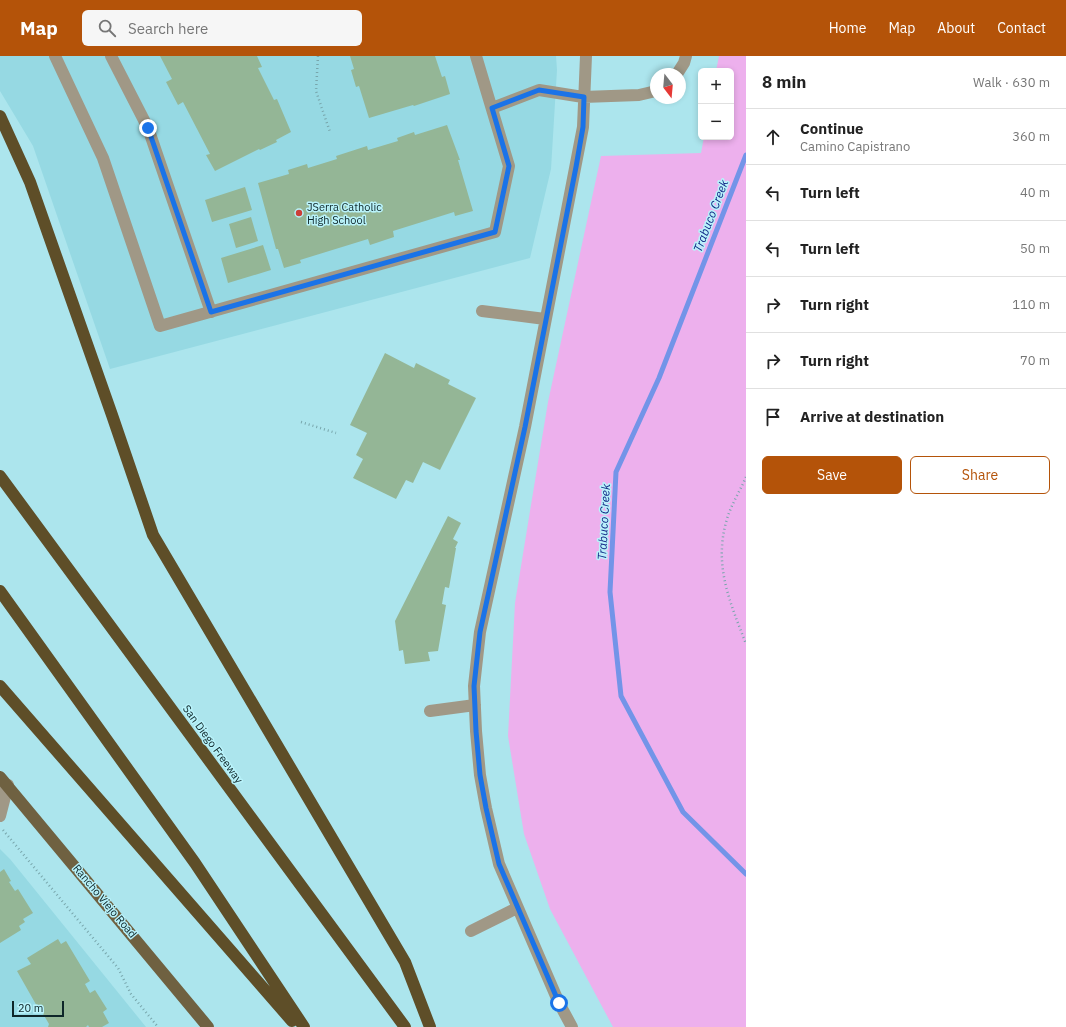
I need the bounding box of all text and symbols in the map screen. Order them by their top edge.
search box [82,10,362,46]
text: Map [20,16,58,40]
icon: search [96,17,118,39]
text: Search here [128,19,208,38]
text: Home [829,19,866,37]
text: Map [888,19,915,37]
text: About [937,19,975,37]
text: Contact [997,19,1046,37]
north arrow [650,68,686,104]
map controls [698,68,734,140]
button: + [698,68,734,104]
text: 8 min [762,71,806,93]
text: Walk · 630 m [973,74,1050,91]
button: − [698,104,734,140]
route end [139,119,157,137]
text: Continue [800,119,864,138]
icon: ahead [762,126,784,148]
text: 360 m [1012,128,1050,145]
text: Camino Capistrano [800,138,910,155]
water label: Trabuco Creek [690,177,731,254]
icon: left [762,182,784,204]
text: Turn left [800,183,860,202]
text: 40 m [1020,184,1050,201]
place label: JSerra Catholic High School [307,200,382,227]
marker: JSerra Catholic High School [294,208,304,218]
icon: left [762,238,784,260]
text: Turn left [800,239,860,258]
text: 50 m [1020,240,1050,257]
icon: right [762,294,784,316]
text: Turn right [800,295,869,314]
text: 110 m [1012,296,1050,313]
icon: right [762,350,784,372]
text: Turn right [800,351,869,370]
text: 70 m [1020,352,1050,369]
icon: arrive [762,406,784,428]
text: Arrive at destination [800,407,944,426]
button: Save [762,456,902,494]
button: Share [910,456,1050,494]
water label: Trabuco Creek [594,483,613,560]
street label: San Diego Freeway [180,702,246,786]
street label: Rancho Viejo Road [70,861,140,941]
route start [550,994,568,1012]
scale bar [12,999,64,1018]
text: 20 m [18,1001,43,1015]

